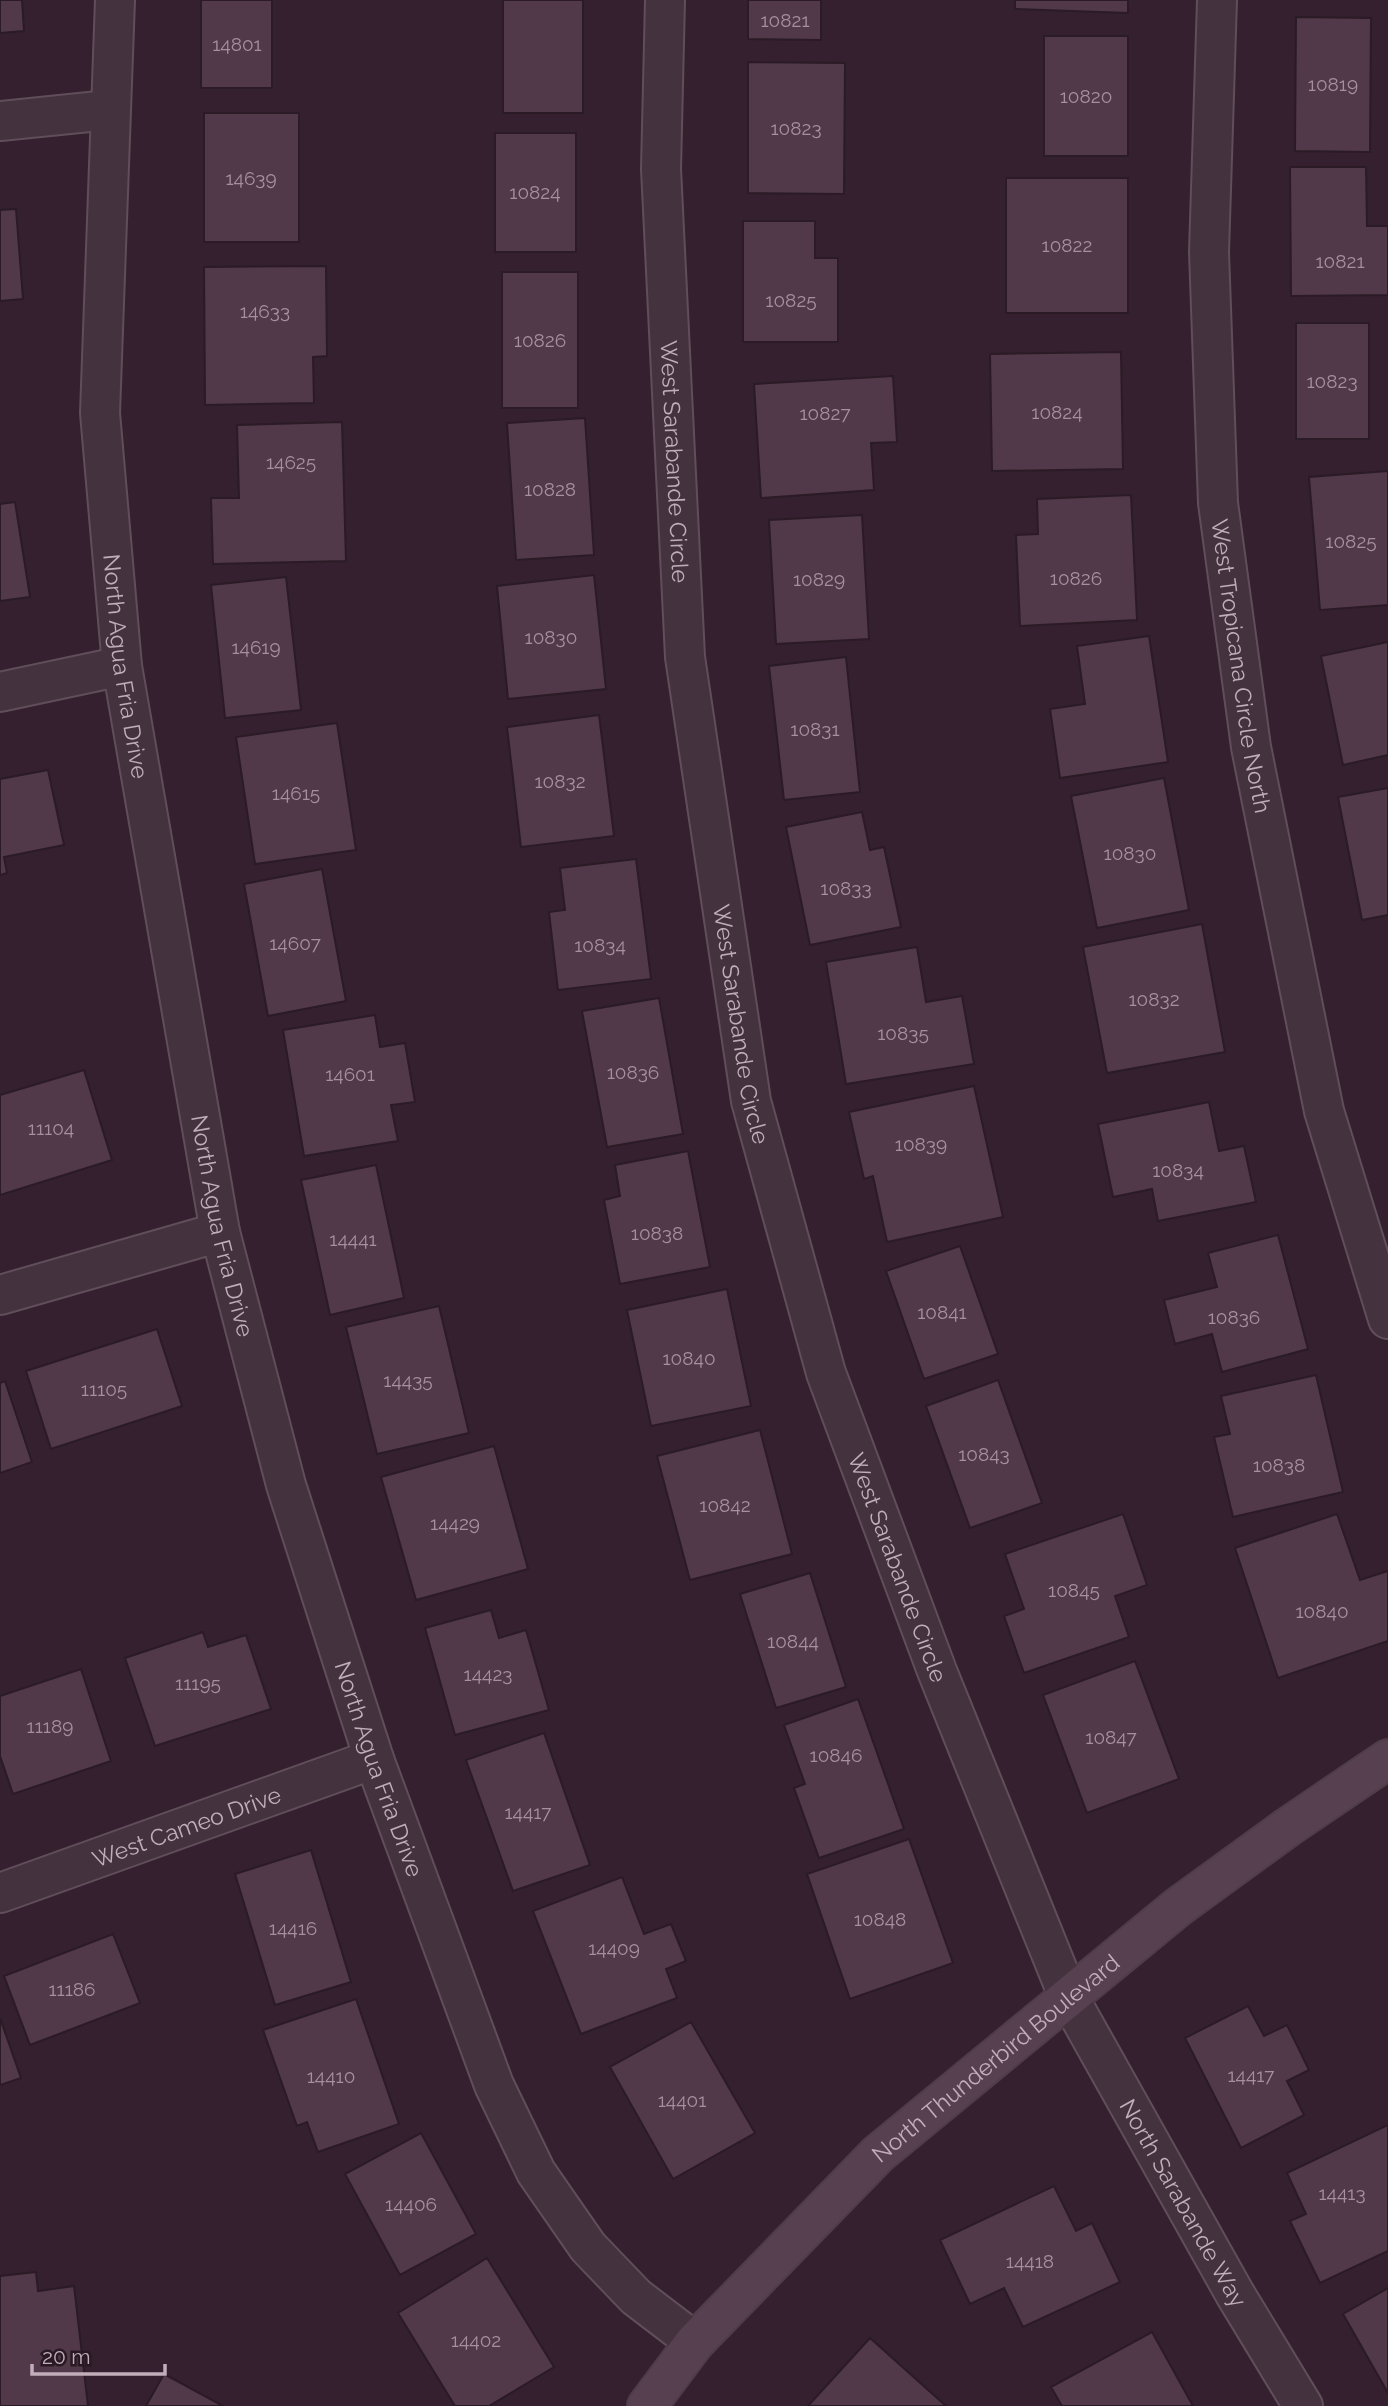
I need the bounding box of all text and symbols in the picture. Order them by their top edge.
house number: 10821 [760,9,810,31]
house number: 14801 [212,33,262,55]
house number: 10819 [1308,73,1358,95]
house number: 10820 [1060,85,1112,107]
house number: 10823 [770,117,822,139]
house number: 14639 [225,167,277,189]
house number: 10824 [509,181,561,203]
house number: 10822 [1042,234,1092,256]
house number: 10821 [1315,250,1365,272]
house number: 10825 [765,289,817,311]
house number: 14633 [240,300,290,322]
house number: 10826 [514,329,566,351]
street label: West Sarabande Circle [656,340,695,583]
house number: 10823 [1306,370,1358,392]
house number: 10824 [1031,401,1083,423]
house number: 10827 [799,402,851,424]
house number: 14625 [266,451,316,473]
house number: 10828 [524,478,576,500]
street label: West Tropicana Circle North [1207,517,1277,815]
house number: 10825 [1325,530,1377,552]
street label: North Agua Fria Drive [99,553,155,781]
house number: 10826 [1050,567,1102,589]
house number: 10829 [793,568,845,590]
house number: 10830 [525,626,577,648]
house number: 14619 [231,636,281,658]
house number: 10831 [790,718,840,740]
house number: 10832 [534,770,586,792]
house number: 14615 [272,782,320,804]
house number: 10830 [1104,842,1156,864]
house number: 10833 [820,877,872,899]
street label: West Sarabande Circle [708,902,776,1147]
house number: 14607 [269,932,321,954]
house number: 10834 [574,934,626,956]
house number: 10832 [1128,988,1180,1010]
house number: 10835 [877,1022,929,1044]
house number: 10836 [607,1061,659,1083]
house number: 14601 [325,1063,375,1085]
street label: North Agua Fria Drive [186,1113,260,1339]
house number: 11104 [28,1117,74,1139]
house number: 10839 [895,1133,947,1155]
house number: 10834 [1152,1159,1204,1181]
house number: 10838 [631,1222,683,1244]
house number: 14441 [329,1228,377,1250]
house number: 10841 [917,1301,967,1323]
house number: 10836 [1208,1306,1260,1328]
house number: 10840 [662,1347,716,1369]
house number: 14435 [383,1369,433,1391]
house number: 11105 [81,1378,127,1400]
house number: 10843 [958,1443,1010,1465]
street label: West Sarabande Circle [843,1449,954,1686]
house number: 10838 [1253,1454,1305,1476]
house number: 10842 [699,1494,751,1516]
house number: 14429 [430,1512,480,1534]
house number: 10845 [1048,1579,1100,1601]
house number: 10840 [1295,1600,1349,1622]
house number: 10844 [767,1630,819,1652]
street label: North Agua Fria Drive [330,1658,430,1880]
house number: 14423 [464,1663,512,1685]
house number: 11195 [175,1672,221,1694]
house number: 11189 [27,1715,73,1737]
house number: 10847 [1085,1726,1137,1748]
house number: 10846 [810,1744,862,1766]
street label: West Cameo Drive [89,1780,284,1872]
house number: 14417 [504,1801,552,1823]
house number: 10848 [854,1908,906,1930]
house number: 14416 [269,1917,317,1939]
house number: 14409 [588,1937,640,1959]
street label: North Thunderbird Boulevard [866,1948,1124,2167]
house number: 11186 [48,1978,96,2000]
house number: 14417 [1227,2064,1275,2086]
house number: 14410 [307,2065,355,2087]
house number: 14401 [658,2089,706,2111]
street label: North Sarabande Way [1115,2094,1253,2312]
house number: 14413 [1318,2182,1366,2204]
house number: 14406 [385,2193,437,2215]
house number: 14418 [1006,2250,1054,2272]
house number: 14402 [451,2329,501,2351]
scale bar [32,2332,164,2376]
text: 20 m [42,2344,90,2369]

